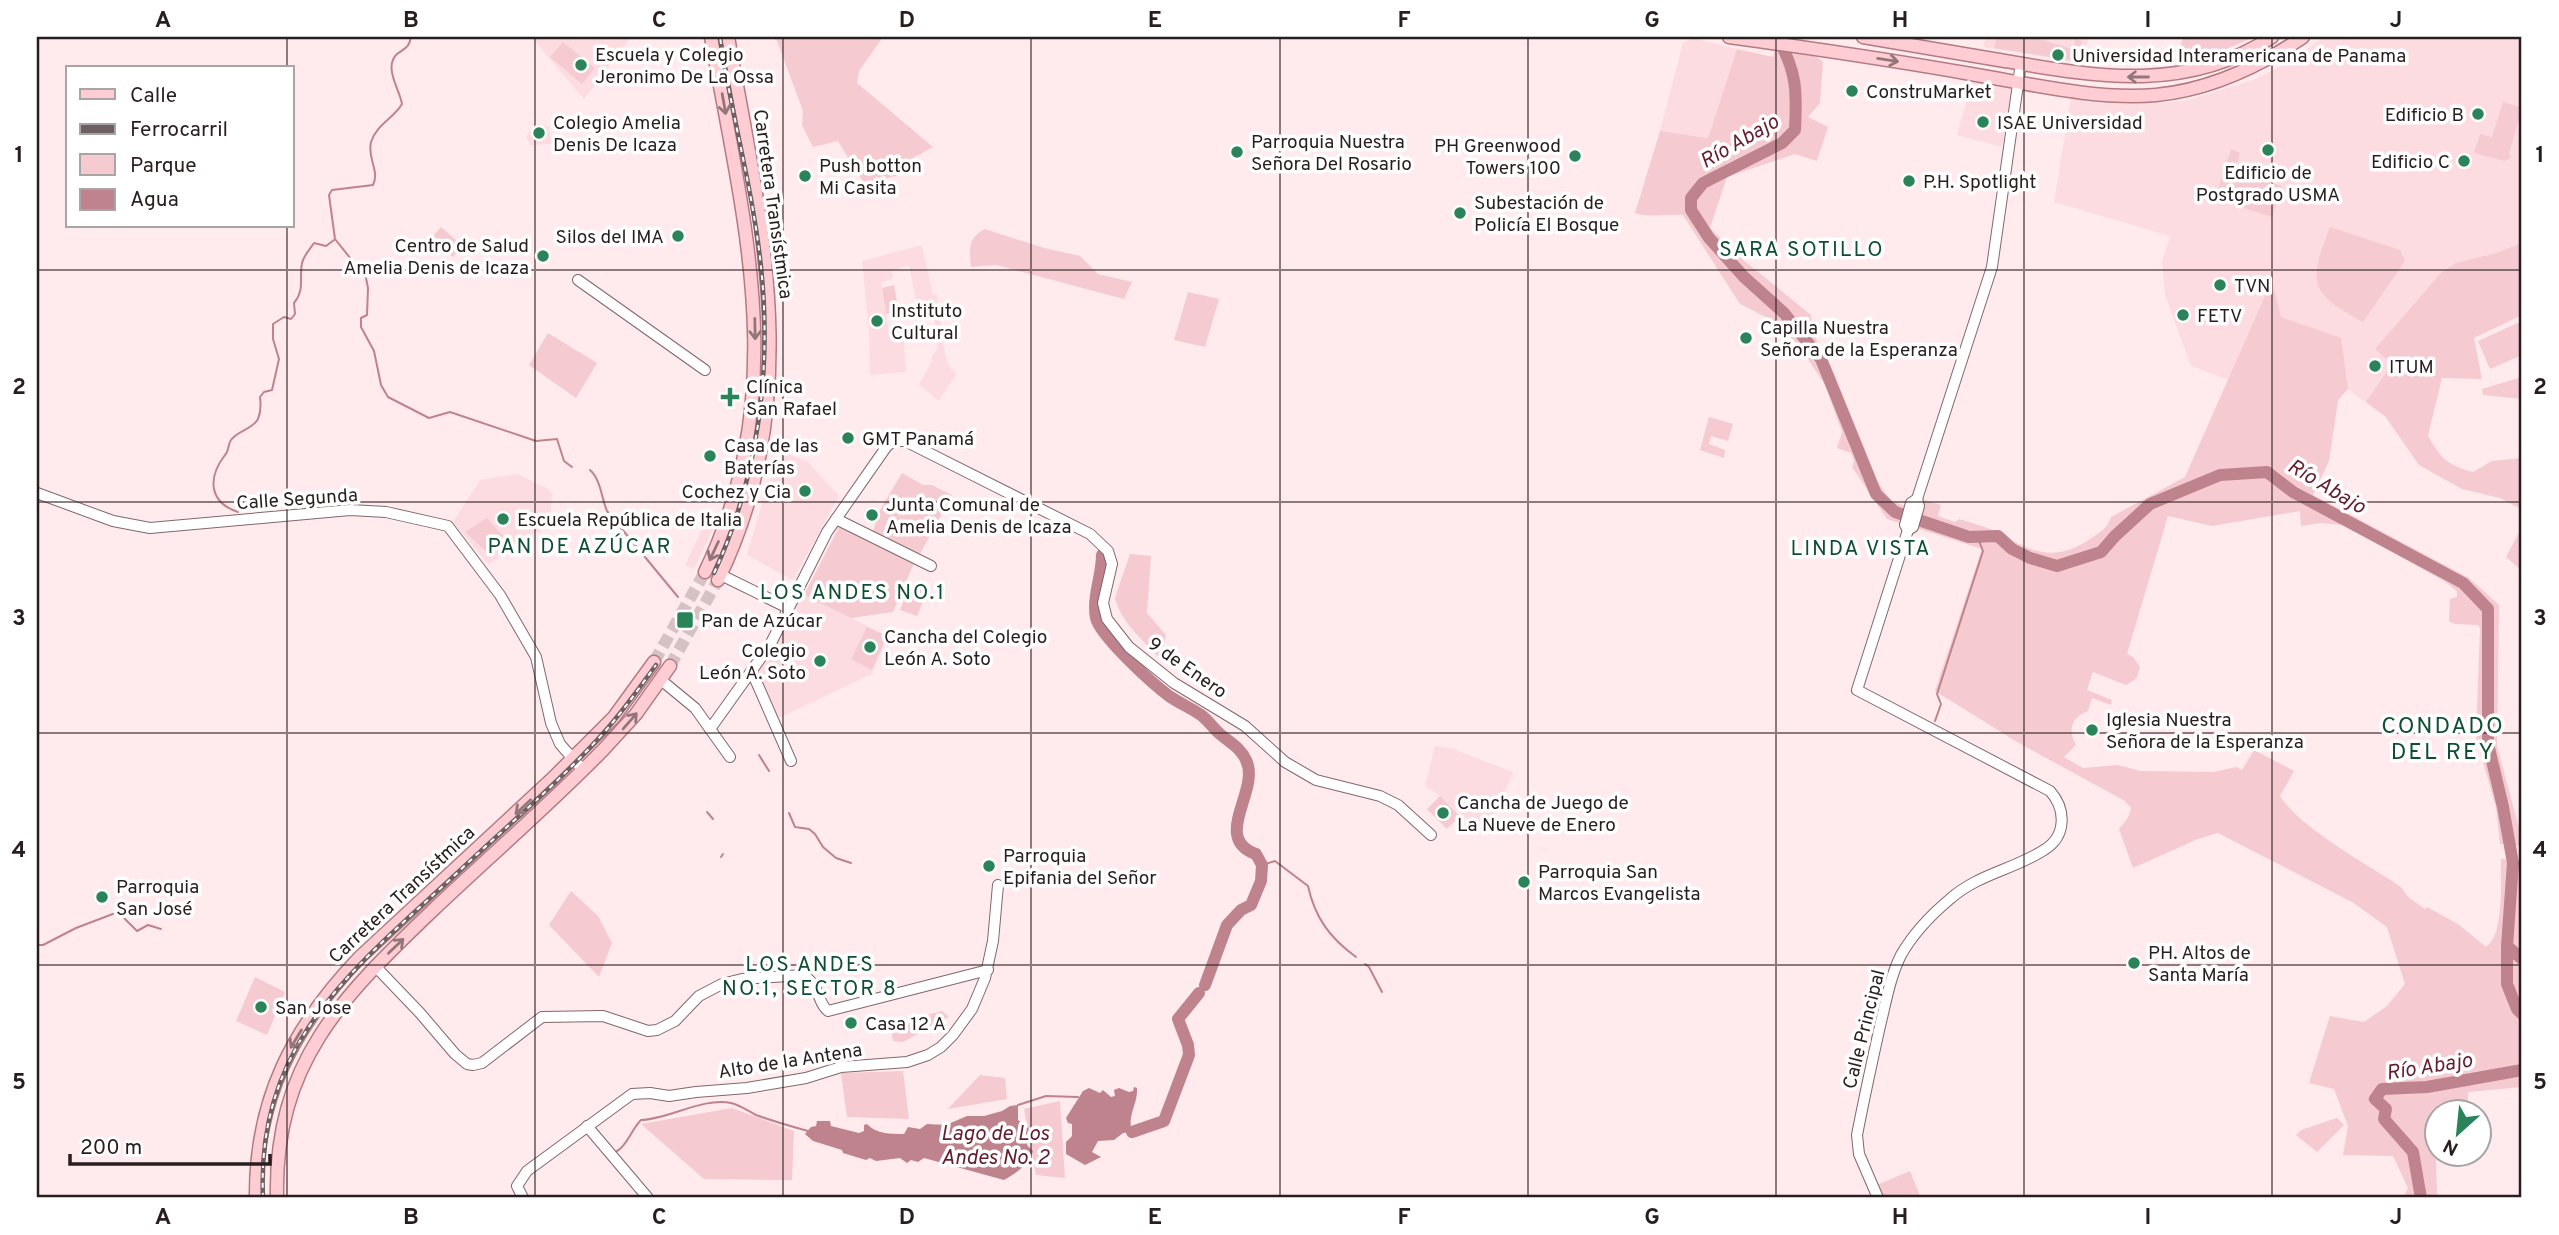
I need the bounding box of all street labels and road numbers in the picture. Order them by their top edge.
street label: Carretera Transístmica [747,108,797,301]
street label: Calle Segunda [236,484,359,516]
street label: 9 de Enero [1143,633,1231,705]
street label: Carretera Transístmica [324,821,481,969]
street label: Calle Principal [1839,967,1891,1092]
street label: Alto de la Antena [717,1039,864,1085]

